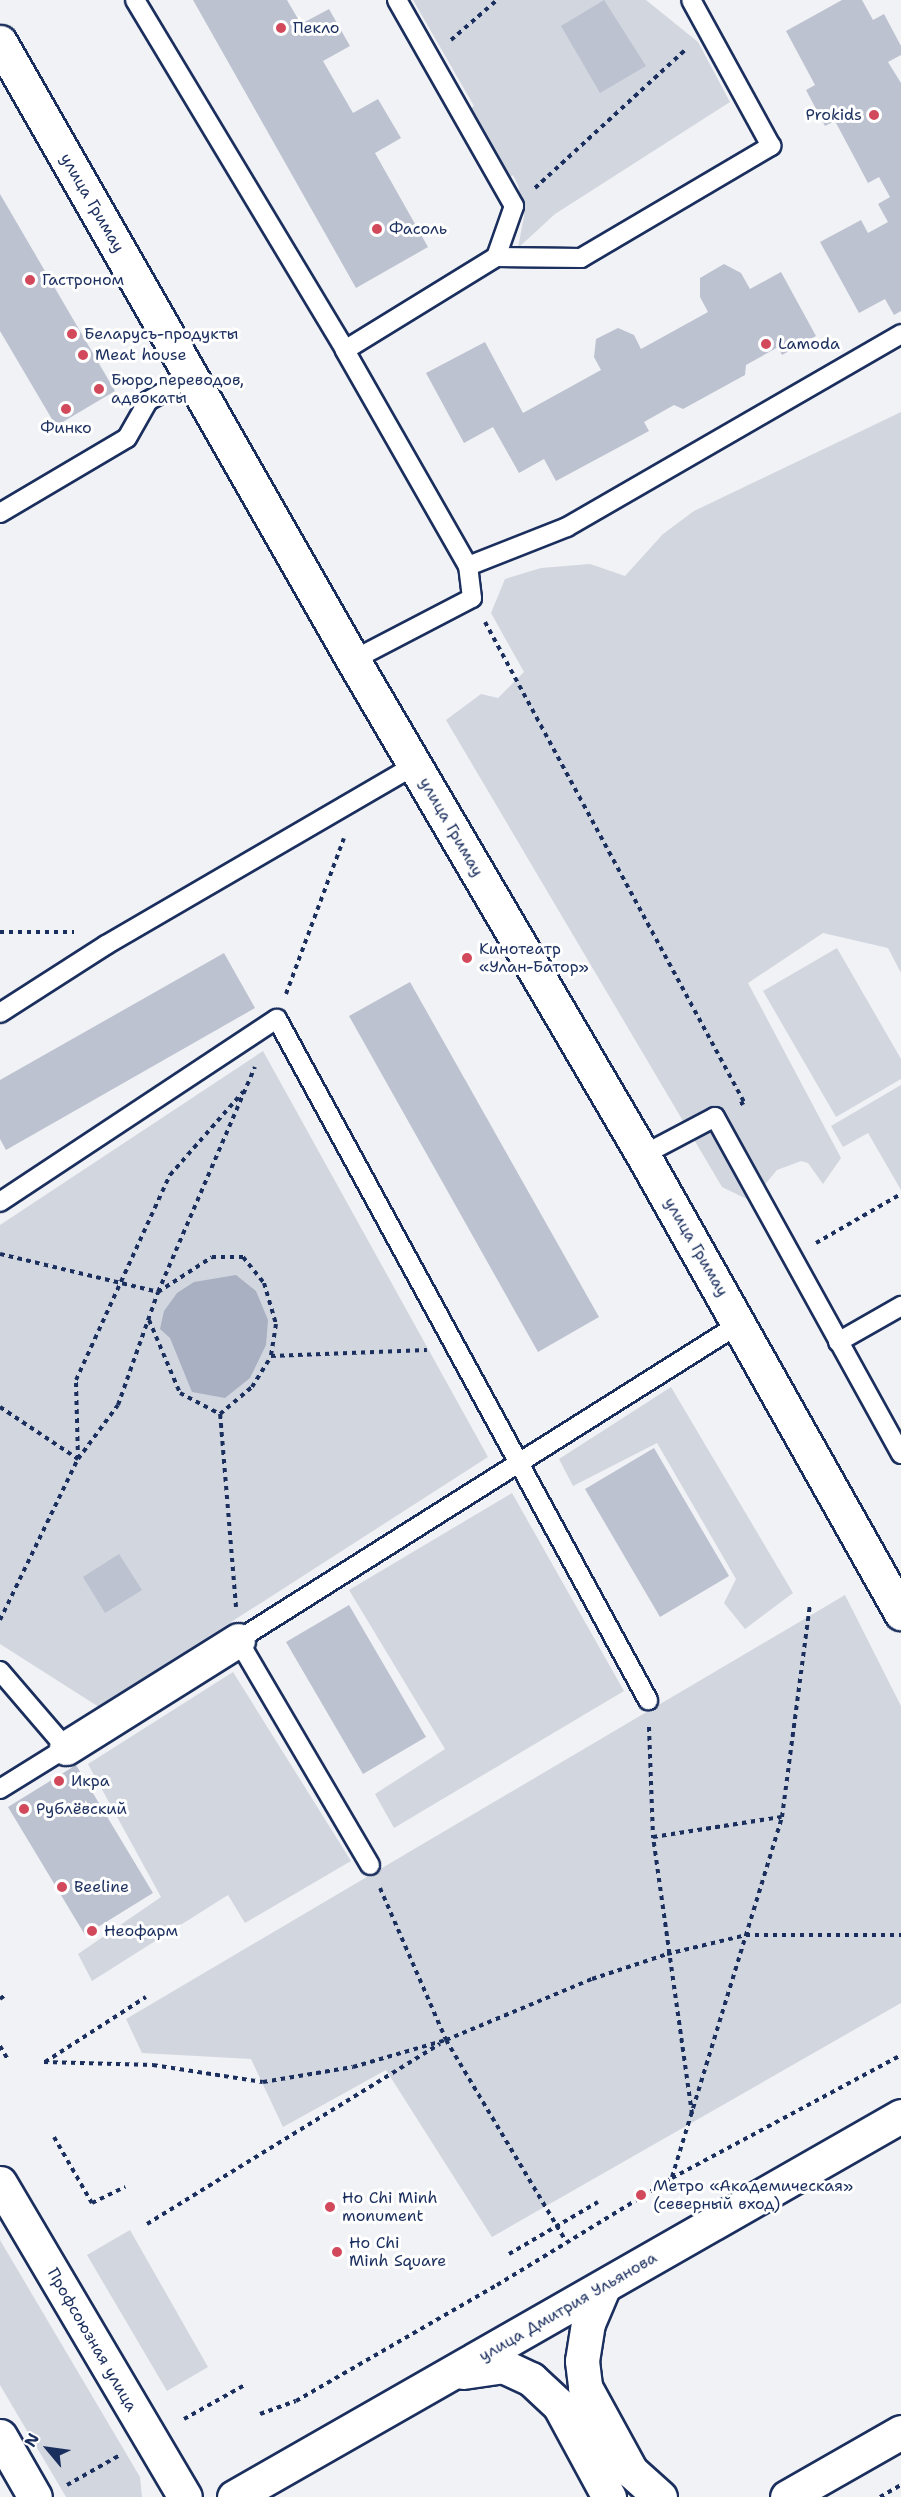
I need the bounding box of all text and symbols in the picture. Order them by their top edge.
place label: Пекло [293,18,340,38]
marker: Пекло [274,21,288,35]
place label: Prokids [806,105,862,125]
marker: Prokids [867,108,881,122]
street label: улица Гримау [56,150,128,256]
place label: Фасоль [389,219,447,239]
marker: Фасоль [370,222,384,236]
place label: Гастроном [42,270,124,290]
marker: Гастроном [23,273,37,287]
place label: Беларусъ-продукты [84,324,238,344]
marker: Беларусъ-продукты [65,327,79,341]
place label: Lamoda [778,334,840,354]
marker: Lamoda [759,337,773,351]
place label: Meat house [95,345,187,365]
marker: Meat house [76,348,90,362]
place label: Бюро переводов, адвокаты [111,370,244,408]
marker: Бюро переводов, адвокаты [92,382,106,396]
marker: Финко [59,402,73,416]
place label: Финко [40,418,92,438]
street label: улица Гримау [415,774,487,880]
place label: Кинотеатр «Улан-Батор» [479,939,589,977]
marker: Кинотеатр «Улан-Батор» [460,951,474,965]
street label: улица Гримау [660,1194,732,1300]
place label: Икра [71,1771,110,1791]
marker: Икра [52,1774,66,1788]
place label: Рублёвский [36,1799,127,1819]
marker: Рублёвский [17,1802,31,1816]
place label: Beeline [74,1877,129,1897]
marker: Beeline [55,1880,69,1894]
place label: Неофарм [104,1921,178,1941]
marker: Неофарм [85,1924,99,1938]
place label: Метро «Академическая» (северный вход) [653,2176,853,2214]
place label: Ho Chi Minh monument [342,2188,437,2226]
marker: Метро «Академическая» (северный вход) [634,2188,648,2202]
marker: Ho Chi Minh monument [323,2200,337,2214]
place label: Ho Chi Minh Square [349,2233,446,2271]
marker: Ho Chi Minh Square [330,2245,344,2259]
street label: улица Дмитрия Ульянова [476,2248,660,2366]
street label: Профсоюзная улица [43,2265,141,2415]
north arrow [18,2419,78,2479]
text: N [20,2429,44,2451]

